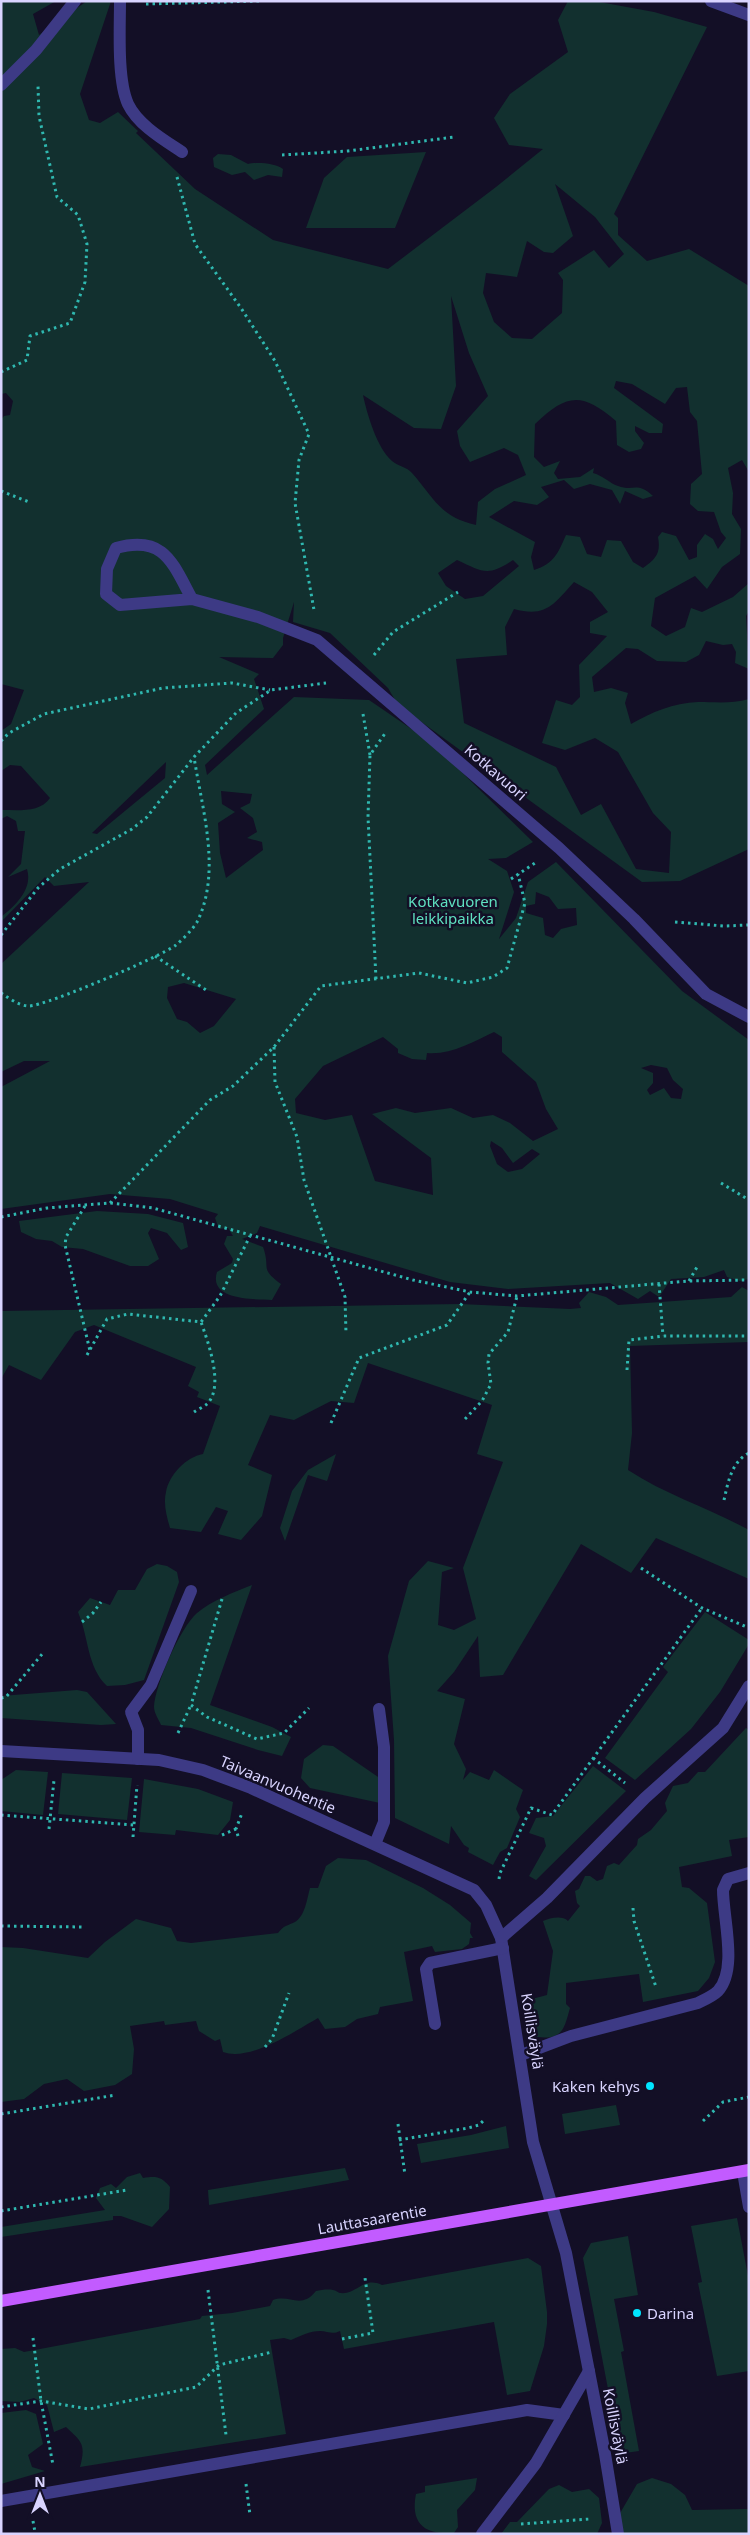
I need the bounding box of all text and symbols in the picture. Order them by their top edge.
street label: Kotkavuori [461,739,531,805]
park label: Kotkavuoren leikkipaikka [408,891,498,928]
street label: Taivaanvuohentie [217,1751,339,1817]
street label: Koillisväylä [517,1991,549,2071]
place label: Kaken kehys [552,2076,640,2096]
marker: Kaken kehys [644,2080,656,2092]
street label: Lauttasaarentie [316,2200,428,2238]
place label: Darina [647,2303,694,2323]
marker: Darina [631,2307,643,2319]
street label: Koillisväylä [599,2386,633,2466]
north arrow [15,2470,65,2520]
text: N [34,2472,46,2491]

